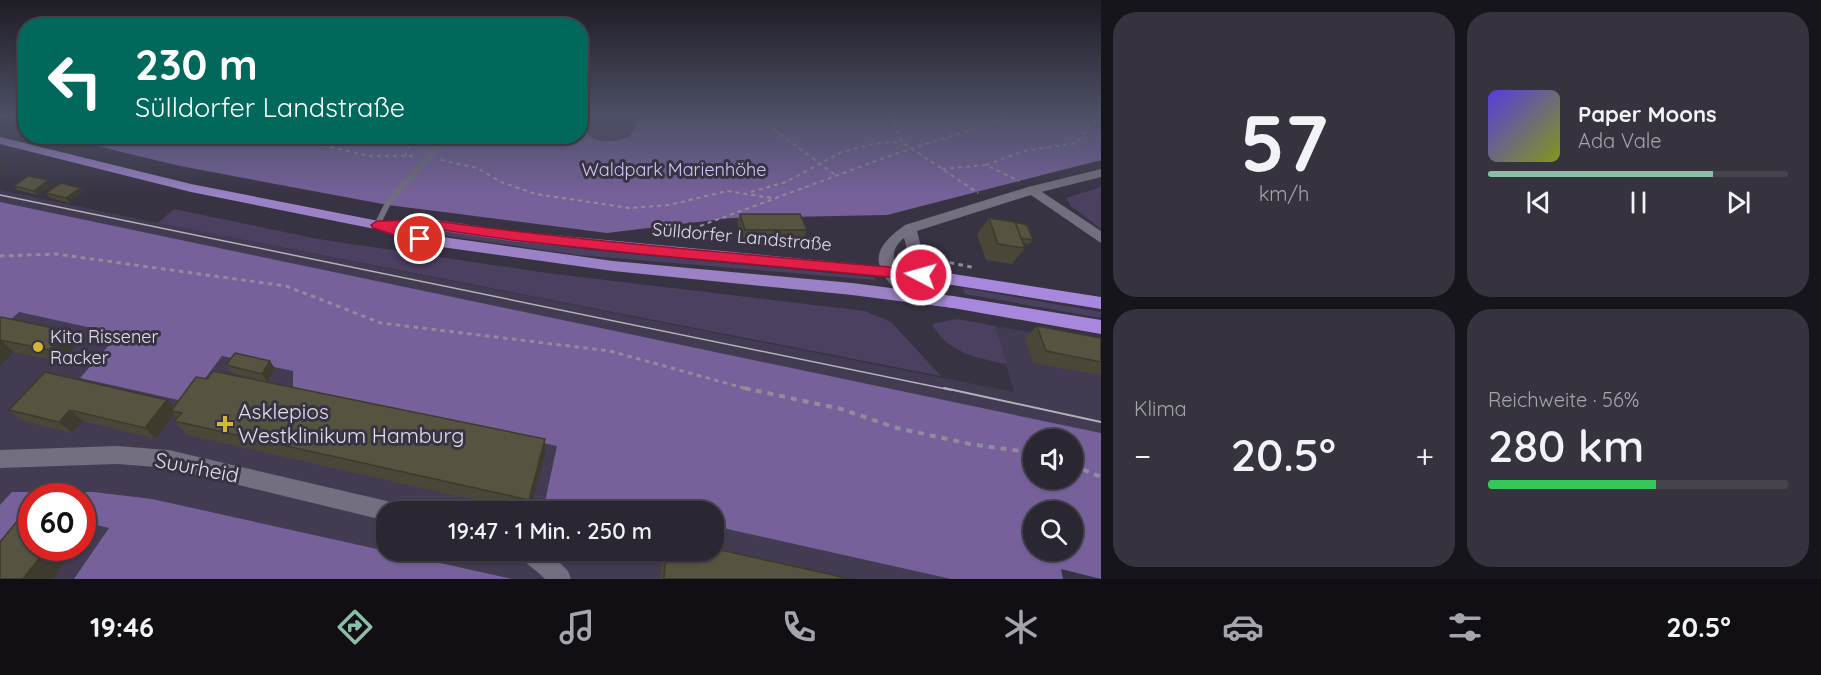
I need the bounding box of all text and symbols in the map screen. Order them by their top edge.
text: 230 m [135,38,258,91]
icon: left [36,42,114,120]
text: Sülldorfer Landstraße [135,90,405,124]
text: 57 [1240,93,1328,191]
text: Paper Moons [1578,100,1717,128]
text: Ada Vale [1578,128,1662,153]
park label: Waldpark Marienhöhe [582,158,766,181]
text: km/h [1259,181,1309,206]
icon: previous [1522,186,1555,219]
icon: pause [1622,186,1655,219]
icon: next [1722,186,1755,219]
pin [394,213,445,264]
street label: Sülldorfer Landstraße [651,217,833,256]
icon: arrive [403,222,436,255]
position arrow [889,243,953,307]
place label: Kita Rissener Racker [50,325,158,369]
marker: Kita Rissener Racker [31,340,45,354]
text: Reichweite · 56% [1488,387,1639,412]
text: Klima [1134,396,1187,421]
place label: Asklepios Westklinikum Hamburg [238,398,464,448]
marker: Asklepios Westklinikum Hamburg [216,415,234,433]
text: 280 km [1488,417,1644,473]
text: 20.5° [1231,426,1336,482]
map controls [1023,429,1083,561]
button: sound [1023,429,1083,489]
text: − [1134,435,1151,476]
text: + [1415,435,1434,476]
street label: Suurheid [153,446,241,488]
speed limit sign: 60 [18,483,96,561]
button: search [1023,501,1083,561]
text: 19:47 · 1 Min. · 250 m [448,517,652,545]
icon: directions [334,606,376,648]
icon: music [556,606,598,648]
icon: phone [778,606,820,648]
icon: climate [1000,606,1042,648]
icon: car [1222,606,1264,648]
icon: filters [1444,606,1486,648]
text: 19:46 [90,610,154,644]
text: 20.5° [1666,610,1731,644]

